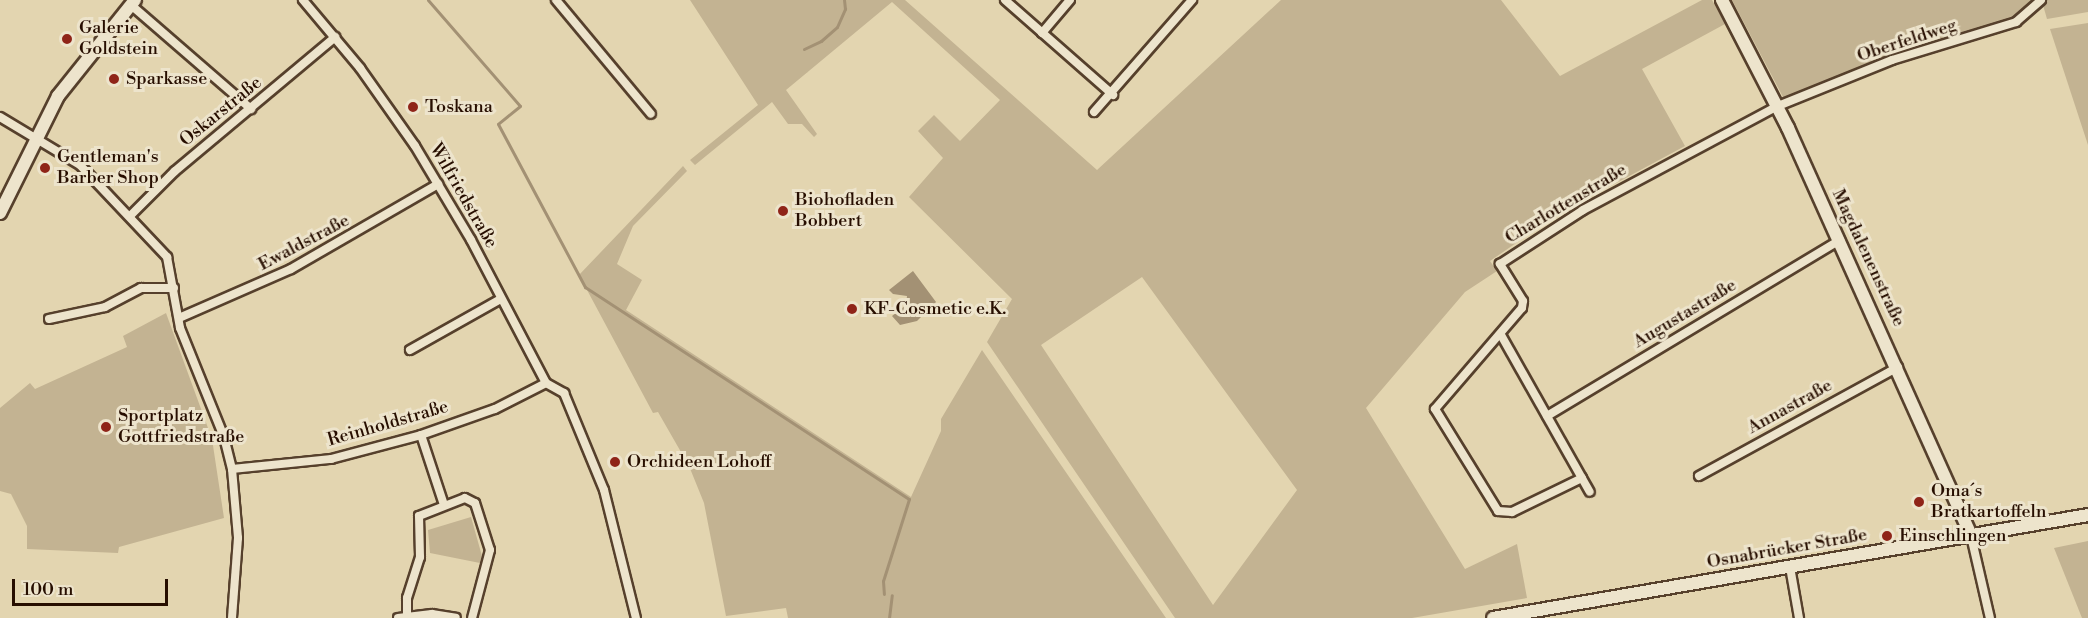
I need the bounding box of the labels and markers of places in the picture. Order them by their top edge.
place label: Galerie Goldstein [79,18,158,60]
marker: Galerie Goldstein [60,32,74,46]
place label: Sparkasse [126,68,207,90]
marker: Sparkasse [107,72,121,86]
place label: Toskana [425,96,493,118]
marker: Toskana [406,100,420,114]
place label: Gentleman's Barber Shop [57,147,159,190]
marker: Gentleman's Barber Shop [38,161,52,175]
place label: Biohofladen Bobbert [795,190,894,232]
marker: Biohofladen Bobbert [776,204,790,218]
place label: KF-Cosmetic e.K. [864,298,1006,320]
marker: KF-Cosmetic e.K. [845,302,859,316]
place label: Sportplatz Gottfriedstraße [118,406,244,448]
marker: Sportplatz Gottfriedstraße [99,420,113,434]
place label: Orchideen Lohoff [627,451,771,473]
marker: Orchideen Lohoff [608,455,622,469]
place label: Oma´s Bratkartoffeln [1931,481,2047,524]
marker: Oma´s Bratkartoffeln [1912,495,1926,509]
place label: Einschlingen [1899,525,2007,547]
marker: Einschlingen [1880,529,1894,543]

